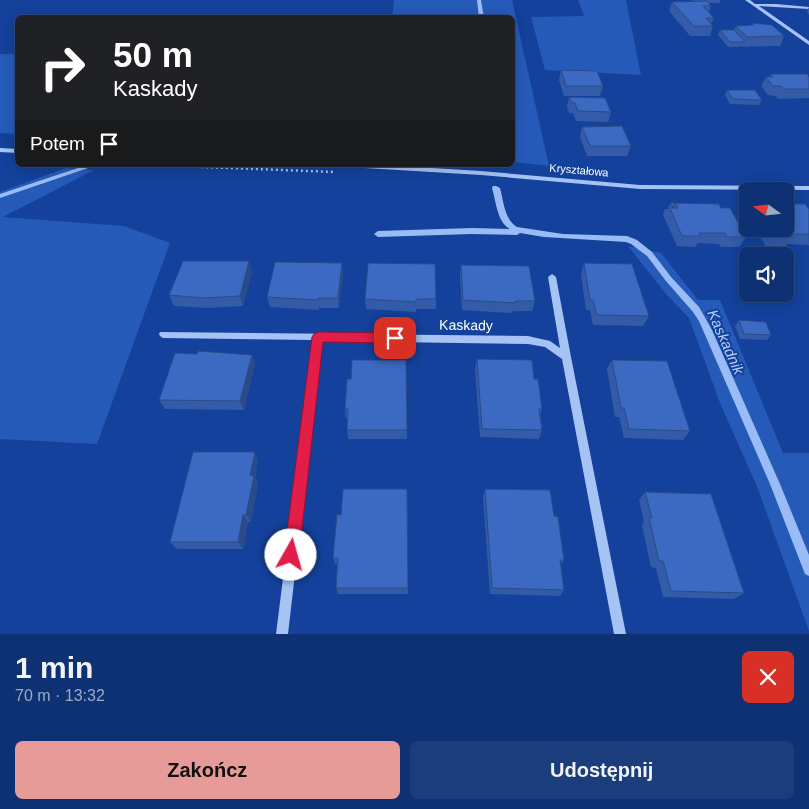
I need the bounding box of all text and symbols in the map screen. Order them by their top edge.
icon: right [30,35,95,100]
text: 50 m [113,35,193,74]
text: Kaskady [113,76,197,101]
icon: arrive [95,130,123,158]
text: Potem [30,133,85,154]
street label: Kryształowa [549,161,610,179]
north arrow [739,182,794,238]
map controls [739,182,794,302]
button: sound [739,247,794,302]
water label: Kaskadnik [704,307,748,378]
pin [374,317,416,359]
street label: Kaskady [439,317,493,333]
icon: arrive [381,324,409,352]
position arrow [264,528,316,580]
text: 1 min [15,651,93,684]
button: close [742,651,794,703]
text: 70 m · 13:32 [15,687,105,704]
button: Zakończ [15,741,400,799]
button: Udostępnij [410,741,794,799]

